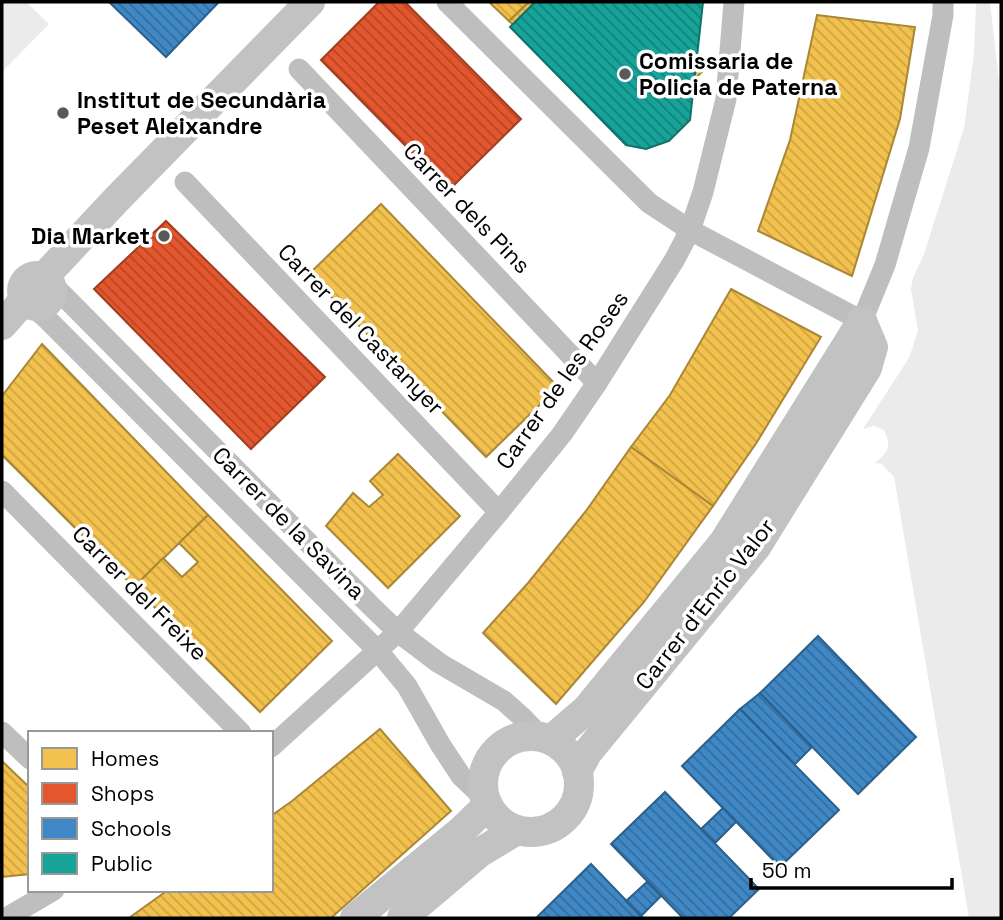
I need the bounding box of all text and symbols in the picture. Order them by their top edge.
place label: Comissaria de Policia de Paterna [639,46,838,102]
marker: Comissaria de Policia de Paterna [617,66,633,82]
place label: Institut de Secundària Peset Aleixandre [77,85,326,141]
marker: Institut de Secundària Peset Aleixandre [55,105,71,121]
street label: Carrer dels Pins [397,136,537,280]
place label: Dia Market [31,221,150,251]
marker: Dia Market [156,228,172,244]
street label: Carrer del Castanyer [271,237,451,421]
street label: Carrer de les Roses [489,285,635,475]
street label: Carrer de la Savina [206,440,372,606]
street label: Carrer d'Enric Valor [629,512,781,696]
street label: Carrer del Freixe [66,519,214,667]
legend [28,731,273,892]
text: Homes [91,745,159,772]
text: Shops [91,780,154,807]
text: Schools [91,815,171,842]
scale bar [751,846,952,890]
text: Public [91,850,153,877]
text: 50 m [762,857,812,884]

